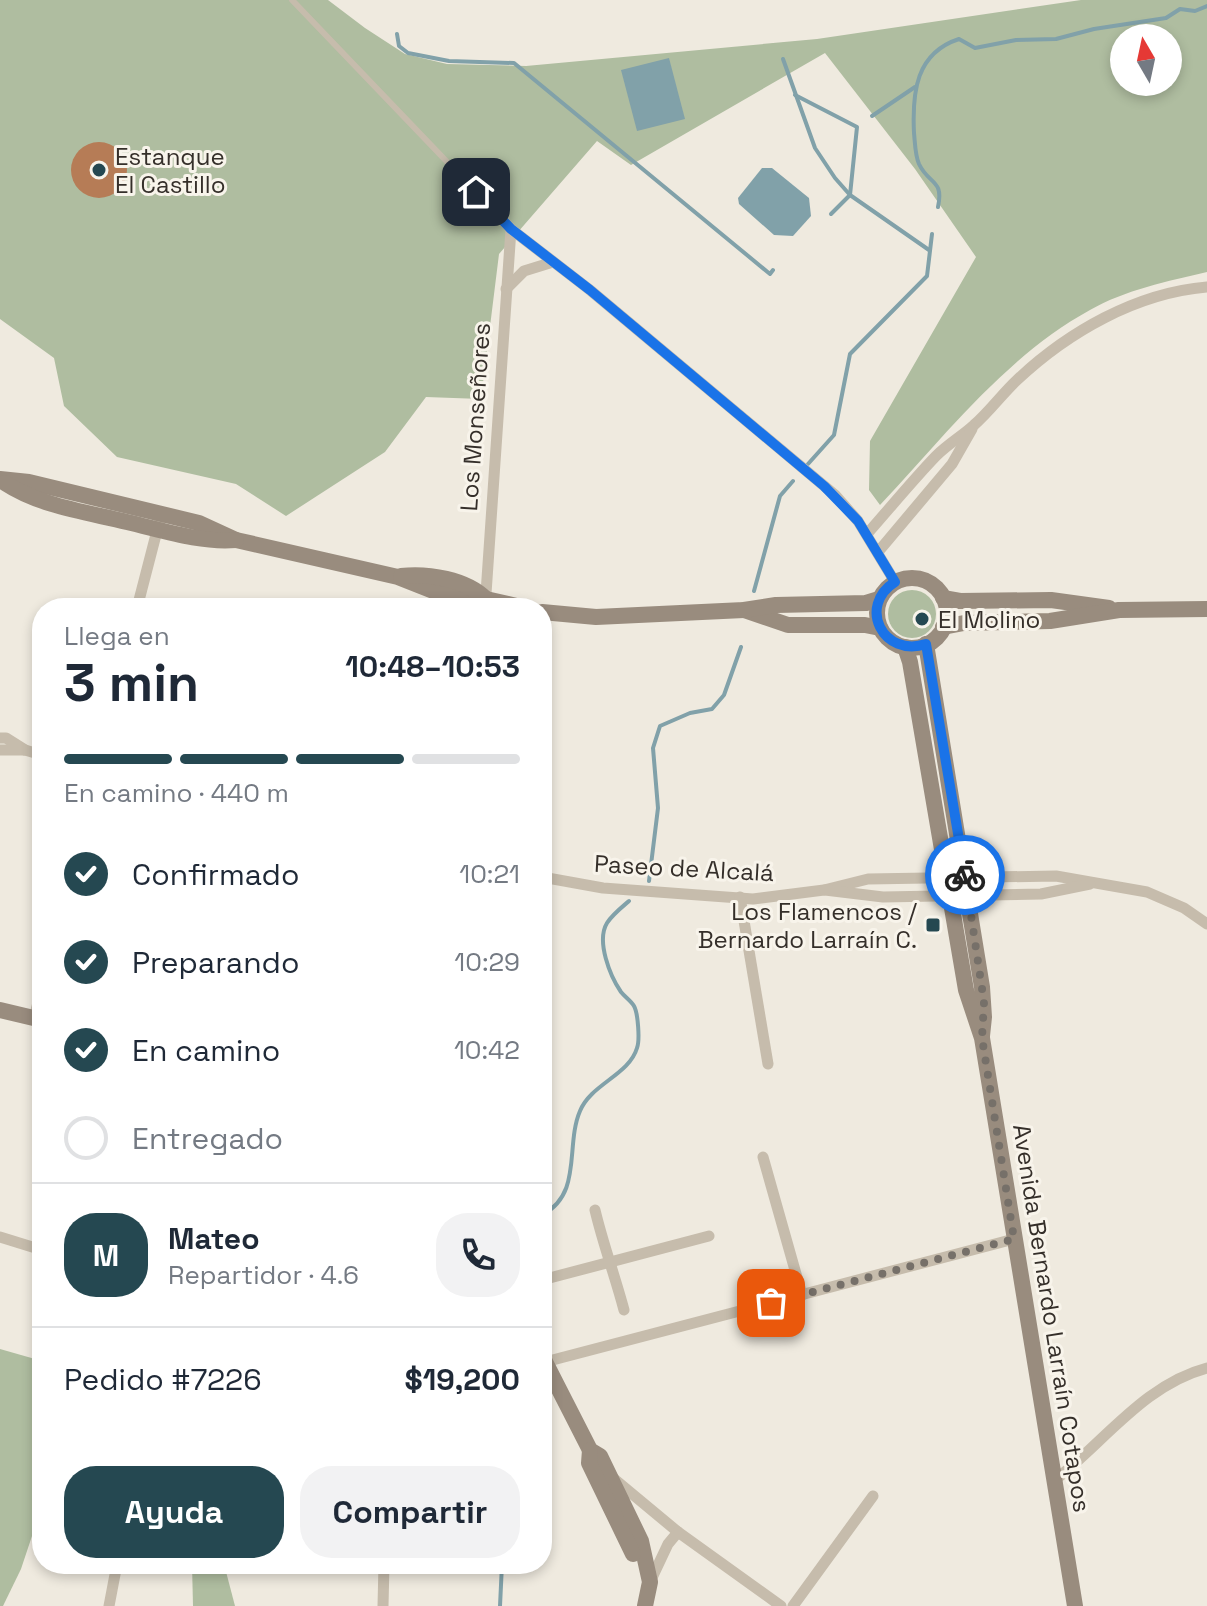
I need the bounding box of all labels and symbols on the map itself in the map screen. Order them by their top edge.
north arrow [1110,24,1182,96]
place label: Estanque El Castillo [115,141,226,200]
pin [442,158,510,226]
marker: Estanque El Castillo [90,161,108,179]
street label: Los Monseñores [453,322,497,512]
place label: El Molino [938,604,1040,635]
marker: El Molino [913,610,931,628]
courier [925,835,1005,915]
street label: Paseo de Alcalá [593,848,775,888]
place label: Los Flamencos / Bernardo Larraín C. [698,896,917,955]
marker: Los Flamencos / Bernardo Larraín C. [924,916,942,934]
street label: Avenida Bernardo Larraín Cotapos [1006,1122,1098,1514]
pin [737,1269,805,1337]

